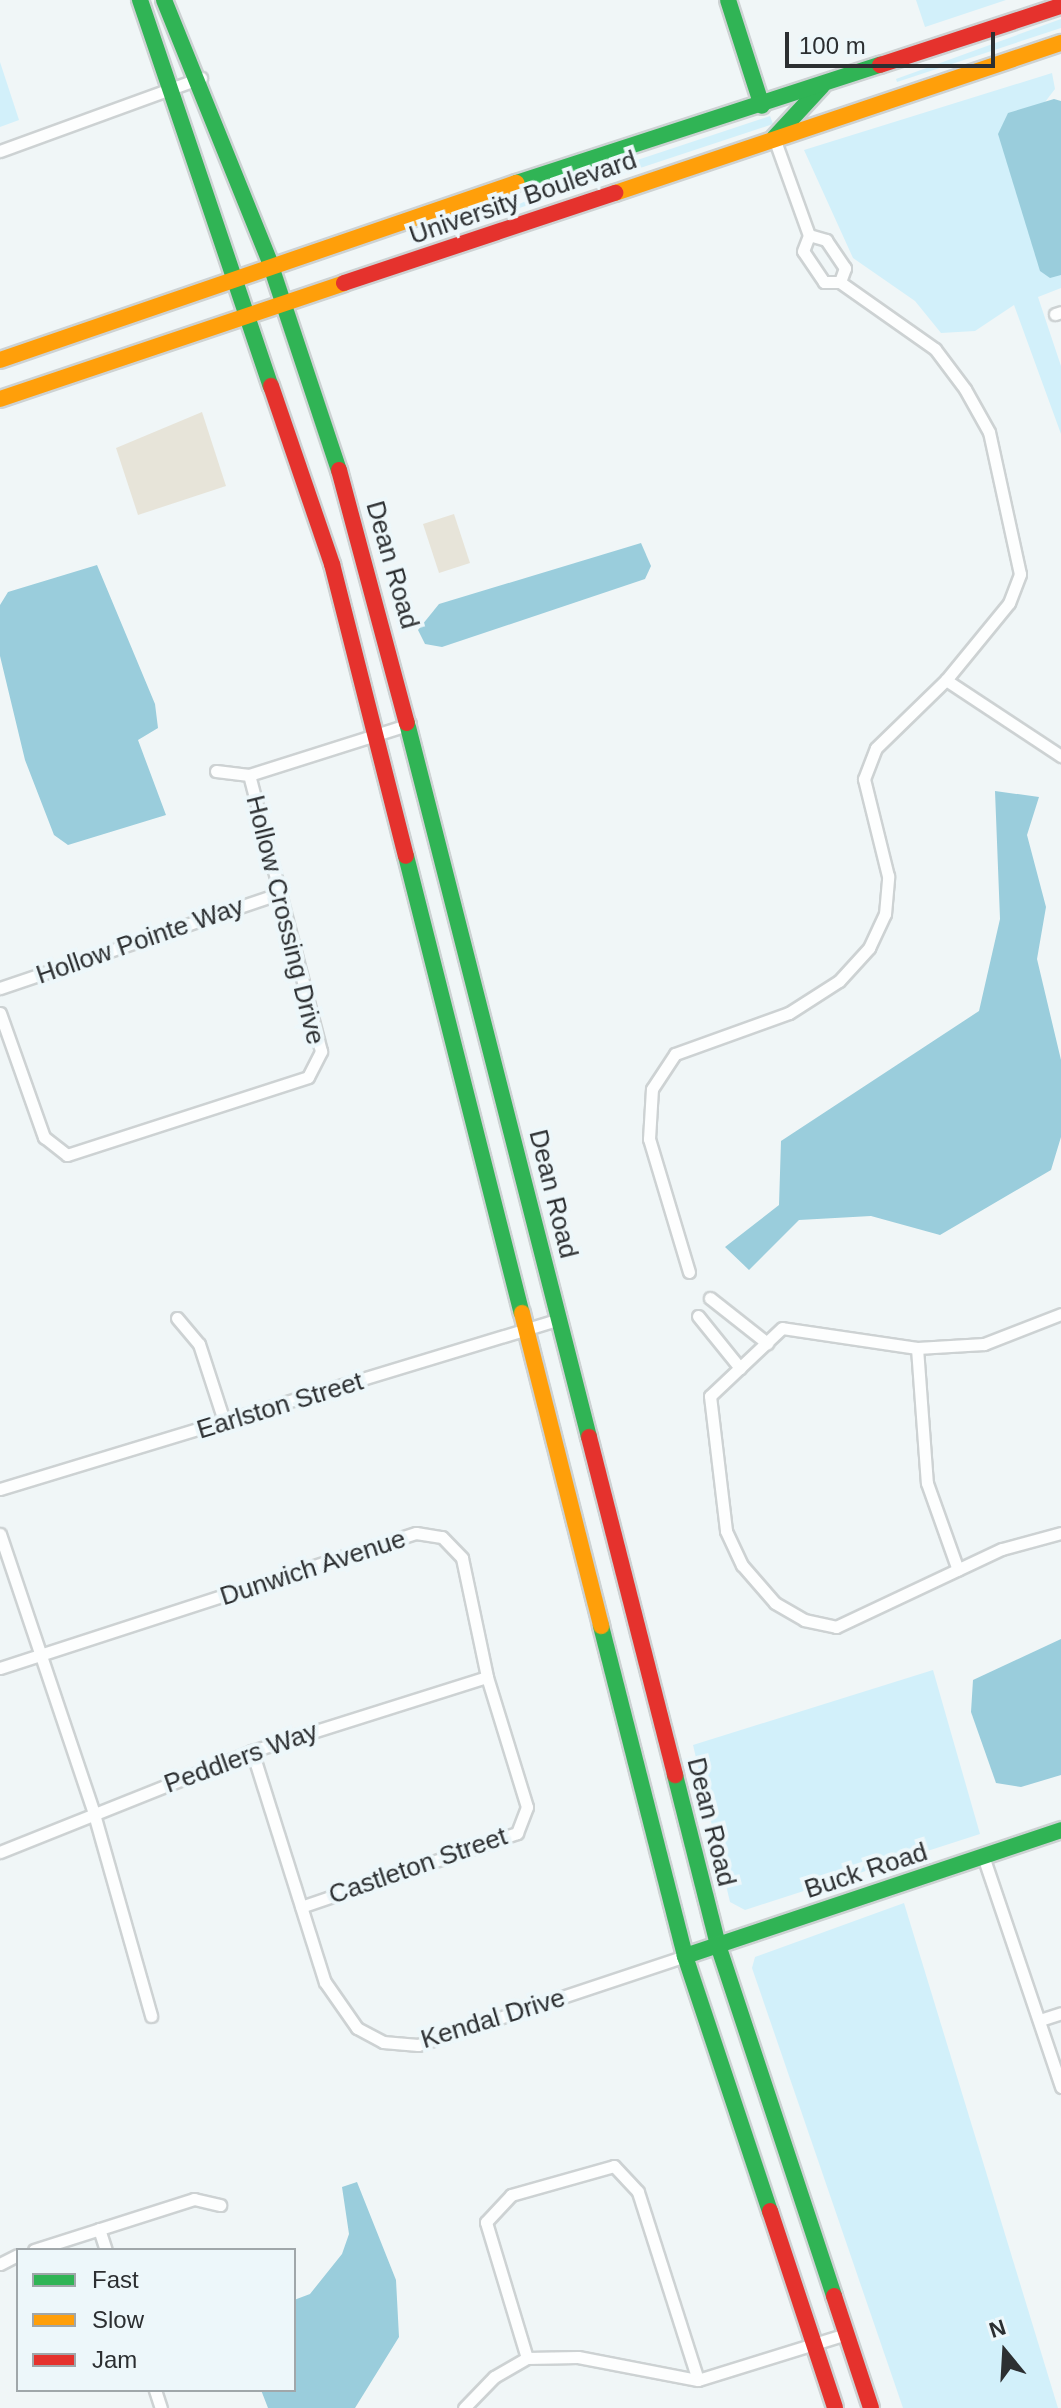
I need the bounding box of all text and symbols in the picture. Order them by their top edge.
scale bar [789,16,999,66]
text: 100 m [799,32,866,59]
street label: University Boulevard [405,144,641,252]
street label: Dean Road [359,497,425,633]
street label: Hollow Crossing Drive [239,792,331,1048]
street label: Hollow Pointe Way [32,891,248,991]
street label: Dean Road [522,1126,584,1262]
street label: Earlston Street [193,1366,367,1446]
street label: Dunwich Avenue [216,1523,410,1613]
street label: Peddlers Way [160,1716,322,1800]
street label: Dean Road [680,1754,742,1890]
street label: Castleton Street [325,1821,511,1911]
street label: Buck Road [801,1837,931,1905]
street label: Kendal Drive [417,1982,569,2056]
legend [16,2248,296,2392]
text: Fast [92,2266,139,2293]
text: Slow [92,2306,144,2333]
north arrow [965,2312,1045,2392]
text: N [986,2314,1009,2343]
text: Jam [92,2346,137,2373]

